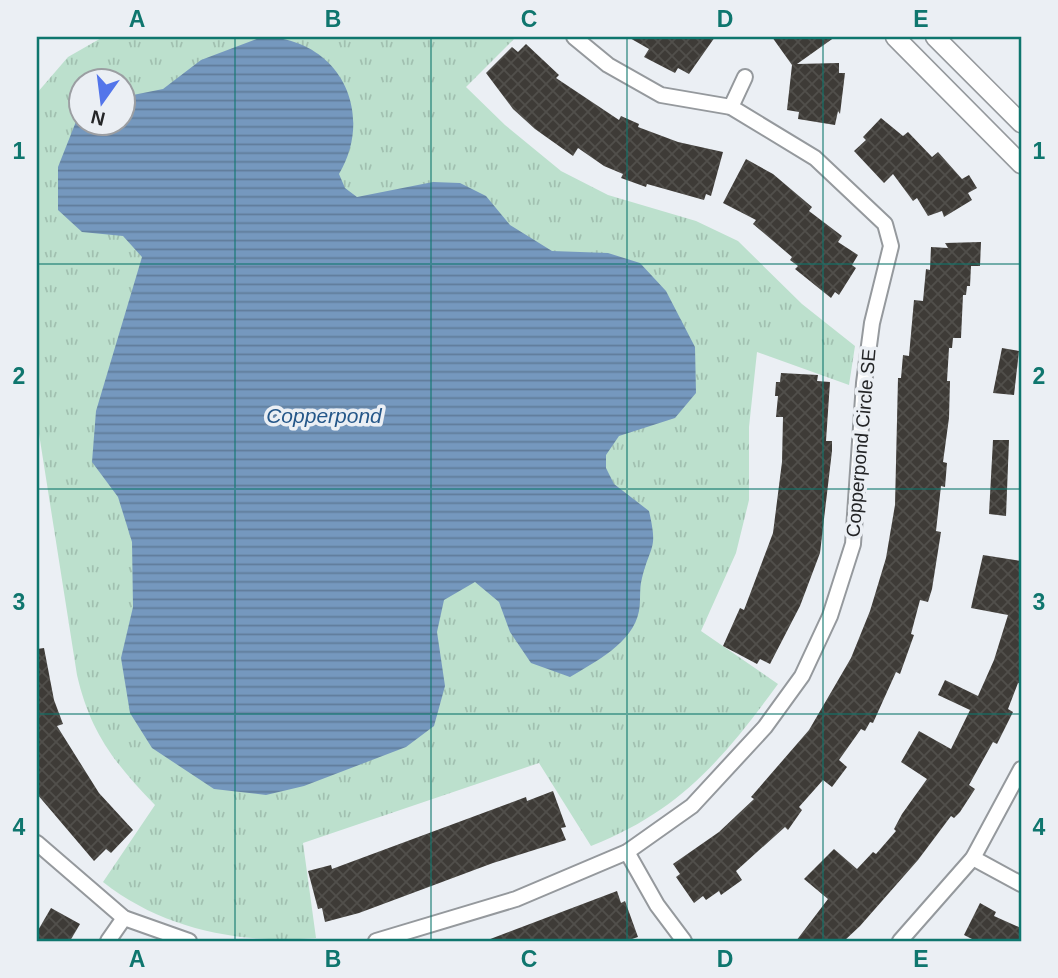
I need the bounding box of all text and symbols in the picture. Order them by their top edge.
text: A [129,6,145,32]
text: B [325,6,341,32]
text: C [521,6,537,32]
text: D [717,6,733,32]
text: E [913,6,929,32]
north arrow [66,66,136,136]
text: N [89,106,107,130]
text: 1 [13,138,26,164]
text: 1 [1033,138,1046,164]
street label: Copperpond Circle SE [842,348,880,538]
text: 2 [13,363,25,389]
text: 2 [1033,363,1045,389]
water label: Copperpond [266,404,383,427]
text: 3 [13,589,25,615]
text: 3 [1033,589,1045,615]
text: 4 [13,814,26,840]
text: 4 [1033,814,1046,840]
text: A [129,946,145,972]
text: B [325,946,341,972]
text: C [521,946,537,972]
text: D [717,946,733,972]
text: E [913,946,929,972]

